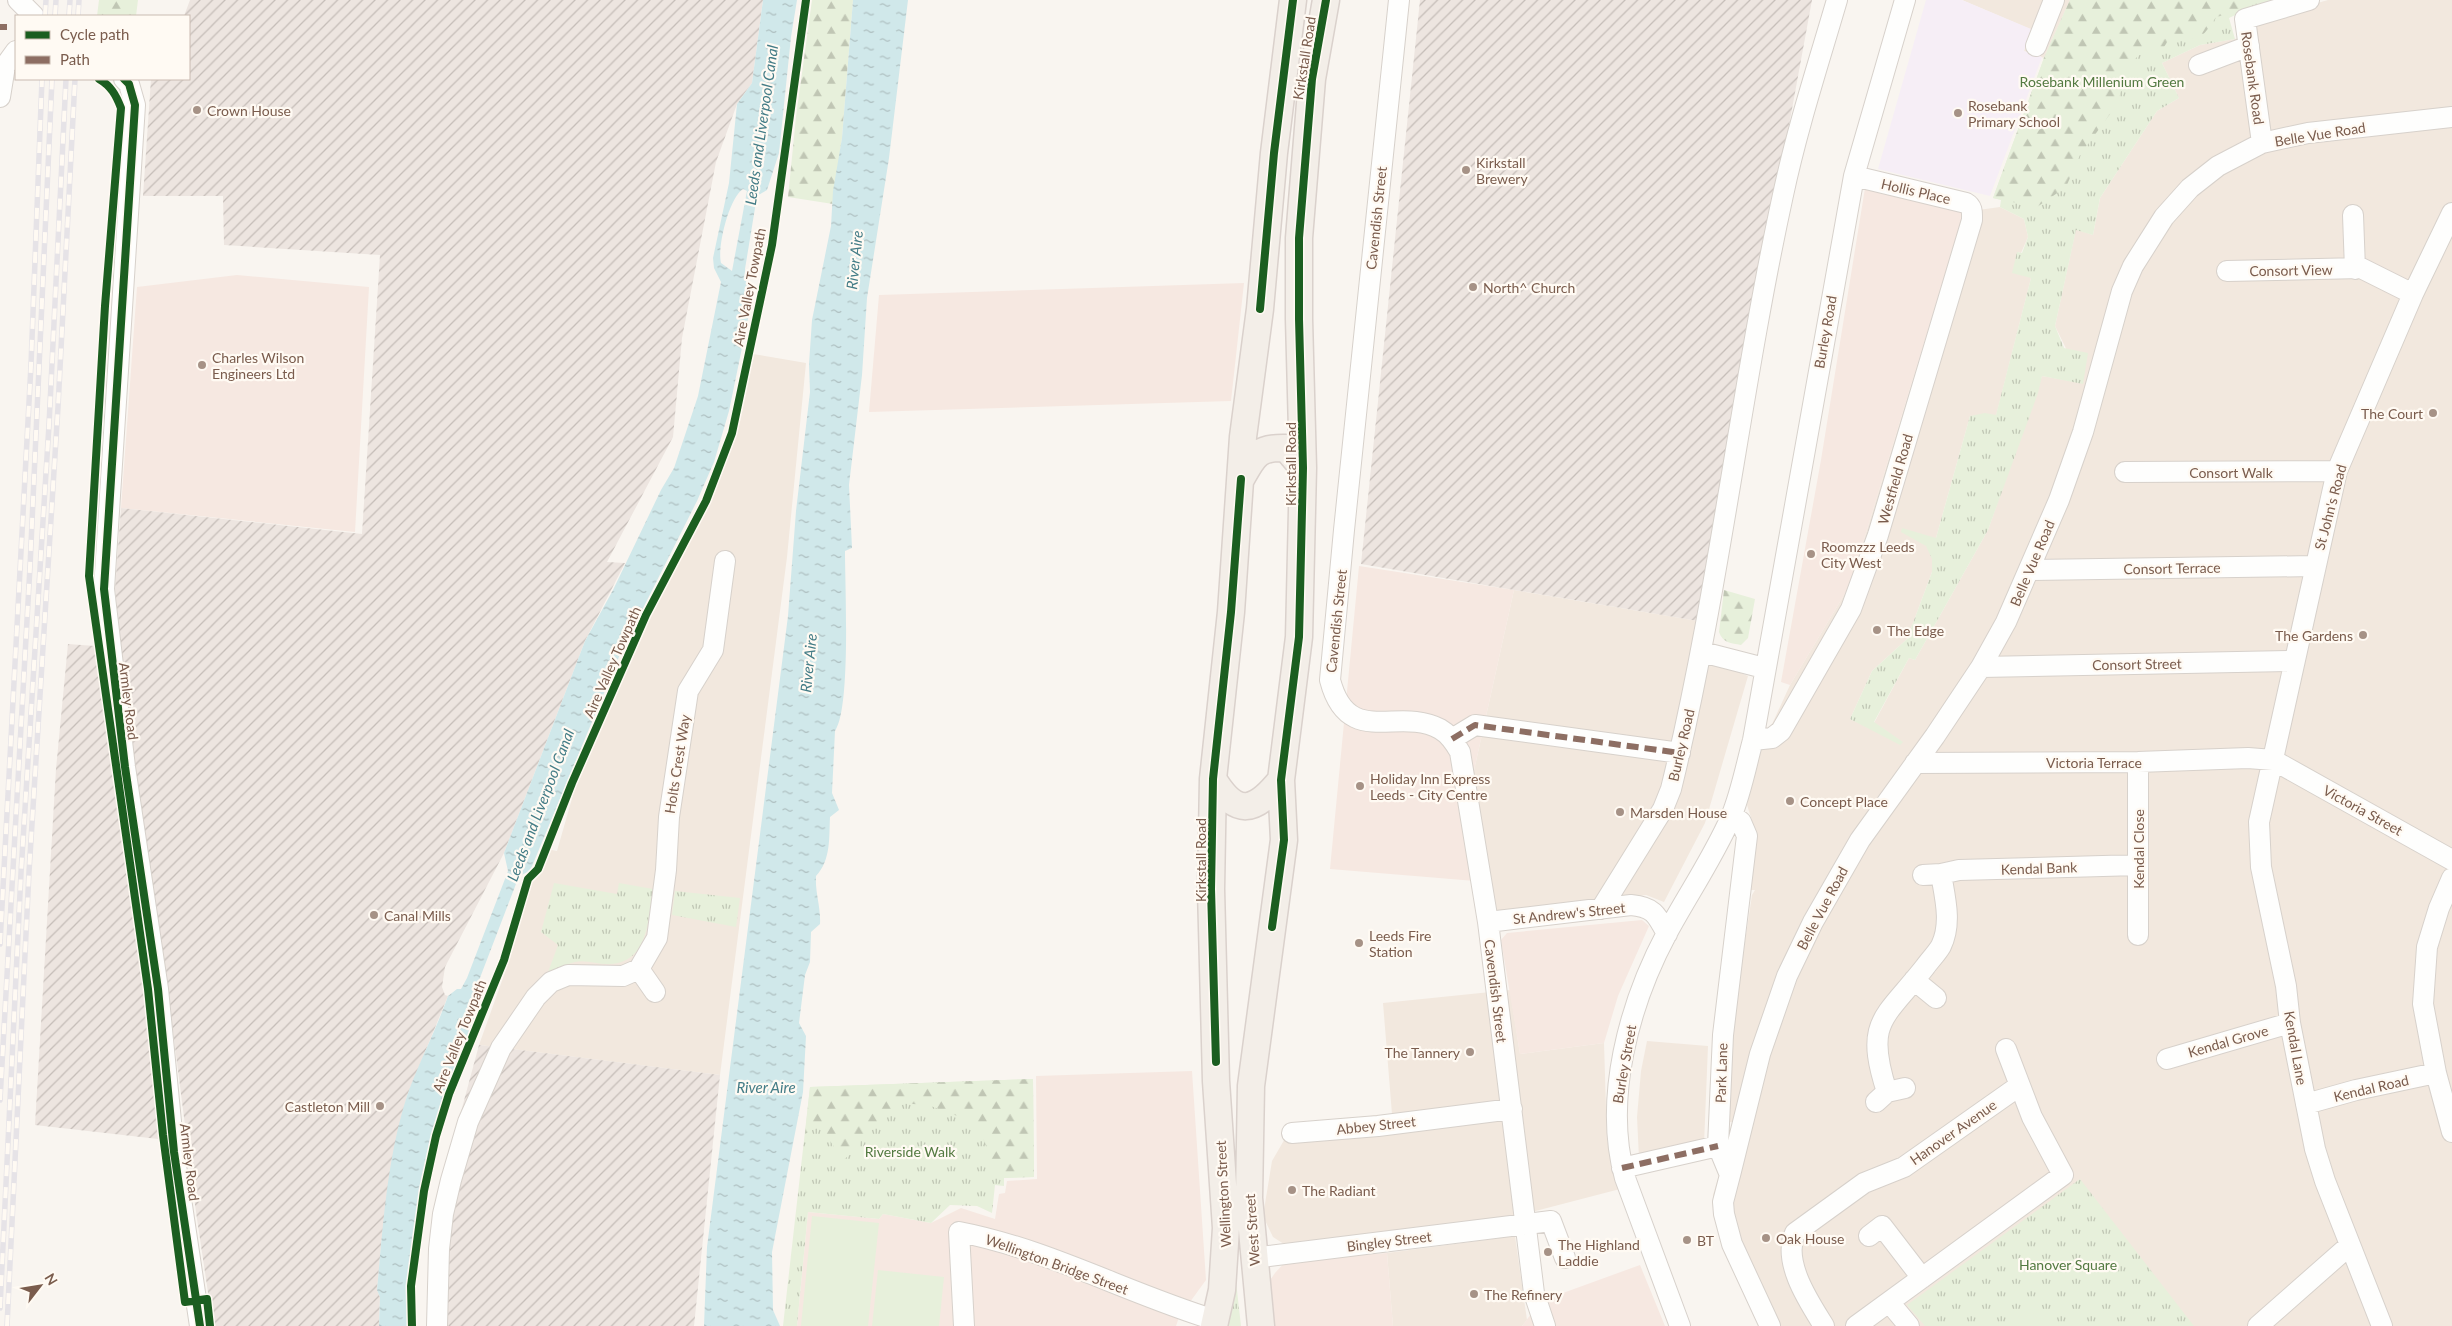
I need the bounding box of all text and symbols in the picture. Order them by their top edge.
legend [15,15,190,80]
street label: Kirkstall Road [1289,15,1319,101]
text: Cycle path [60,25,129,43]
street label: Rosebank Road [2238,30,2268,126]
water label: Leeds and Liverpool Canal [741,43,781,206]
text: Path [60,50,90,68]
park label: Rosebank Millenium Green [2020,73,2184,90]
place label: Rosebank Primary School [1968,97,2060,130]
place label: Crown House [207,102,291,119]
marker: Crown House [191,104,203,116]
marker: Rosebank Primary School [1952,107,1964,119]
street label: Belle Vue Road [2273,118,2367,150]
place label: Kirkstall Brewery [1476,154,1528,187]
marker: Kirkstall Brewery [1460,164,1472,176]
street label: Cavendish Street [1362,165,1390,271]
street label: Hollis Place [1880,175,1952,207]
street label: Aire Valley Towpath [729,226,769,348]
water label: River Aire [842,230,866,290]
street label: Consort View [2249,261,2333,279]
place label: North^ Church [1483,279,1575,296]
marker: North^ Church [1467,281,1479,293]
street label: Burley Road [1810,294,1840,370]
place label: Charles Wilson Engineers Ltd [212,349,304,382]
marker: Charles Wilson Engineers Ltd [196,359,208,371]
place label: The Court [2361,405,2423,422]
marker: The Court [2427,407,2439,419]
street label: Kirkstall Road [1282,422,1299,506]
street label: Westfield Road [1874,432,1916,526]
street label: St John's Road [2310,462,2350,552]
street label: Consort Walk [2189,464,2274,481]
street label: Belle Vue Road [2006,517,2058,609]
place label: Roomzzz Leeds City West [1821,538,1915,571]
marker: Roomzzz Leeds City West [1805,548,1817,560]
street label: Consort Terrace [2123,559,2221,577]
street label: Cavendish Street [1322,568,1350,674]
street label: Aire Valley Towpath [580,604,644,720]
place label: The Edge [1887,622,1944,639]
marker: The Edge [1871,624,1883,636]
place label: The Gardens [2275,627,2353,644]
marker: The Gardens [2357,629,2369,641]
water label: River Aire [796,633,820,693]
street label: Consort Street [2092,655,2182,673]
street label: Armley Road [116,661,142,741]
street label: Burley Road [1664,707,1698,783]
street label: Holts Crest Way [661,712,693,815]
water label: Leeds and Liverpool Canal [503,726,578,884]
street label: Victoria Terrace [2046,754,2142,771]
place label: Holiday Inn Express Leeds - City Centre [1370,770,1490,803]
marker: Holiday Inn Express Leeds - City Centre [1354,780,1366,792]
street label: Victoria Street [2320,781,2406,839]
place label: Concept Place [1800,793,1888,810]
marker: Concept Place [1784,795,1796,807]
place label: Marsden House [1630,804,1727,821]
marker: Marsden House [1614,806,1626,818]
street label: Kendal Close [2130,809,2147,889]
street label: Kirkstall Road [1192,818,1209,902]
street label: Kendal Bank [2000,858,2078,878]
street label: Belle Vue Road [1793,863,1851,953]
street label: St Andrew's Street [1512,899,1626,927]
place label: Canal Mills [384,907,451,924]
marker: Canal Mills [368,909,380,921]
place label: Leeds Fire Station [1369,927,1431,960]
marker: Leeds Fire Station [1353,937,1365,949]
street label: Cavendish Street [1481,938,1511,1044]
street label: Aire Valley Towpath [429,977,489,1095]
street label: Kendal Lane [2281,1010,2311,1086]
street label: Kendal Grove [2186,1021,2270,1061]
street label: Burley Street [1609,1023,1639,1105]
street label: Park Lane [1711,1043,1731,1103]
place label: The Tannery [1385,1044,1461,1061]
marker: The Tannery [1464,1046,1476,1058]
street label: Kendal Road [2332,1071,2410,1105]
water label: River Aire [736,1078,796,1096]
street label: Hanover Avenue [1906,1096,2000,1168]
place label: Castleton Mill [285,1098,370,1115]
marker: Castleton Mill [374,1100,386,1112]
street label: Abbey Street [1335,1112,1417,1138]
street label: Armley Road [177,1122,203,1202]
street label: Wellington Street [1212,1140,1234,1248]
park label: Riverside Walk [865,1143,956,1160]
place label: The Radiant [1302,1182,1375,1199]
marker: The Radiant [1286,1184,1298,1196]
street label: West Street [1241,1193,1263,1267]
street label: Bingley Street [1346,1227,1432,1255]
street label: Wellington Bridge Street [983,1230,1131,1298]
place label: Oak House [1776,1230,1844,1247]
place label: BT [1697,1232,1715,1249]
marker: Oak House [1760,1232,1772,1244]
marker: BT [1681,1234,1693,1246]
place label: The Highland Laddie [1558,1236,1640,1269]
marker: The Highland Laddie [1542,1246,1554,1258]
park label: Hanover Square [2019,1256,2117,1273]
north arrow [15,1261,65,1311]
text: N [42,1270,62,1288]
place label: The Refinery [1484,1286,1563,1303]
marker: The Refinery [1468,1288,1480,1300]

